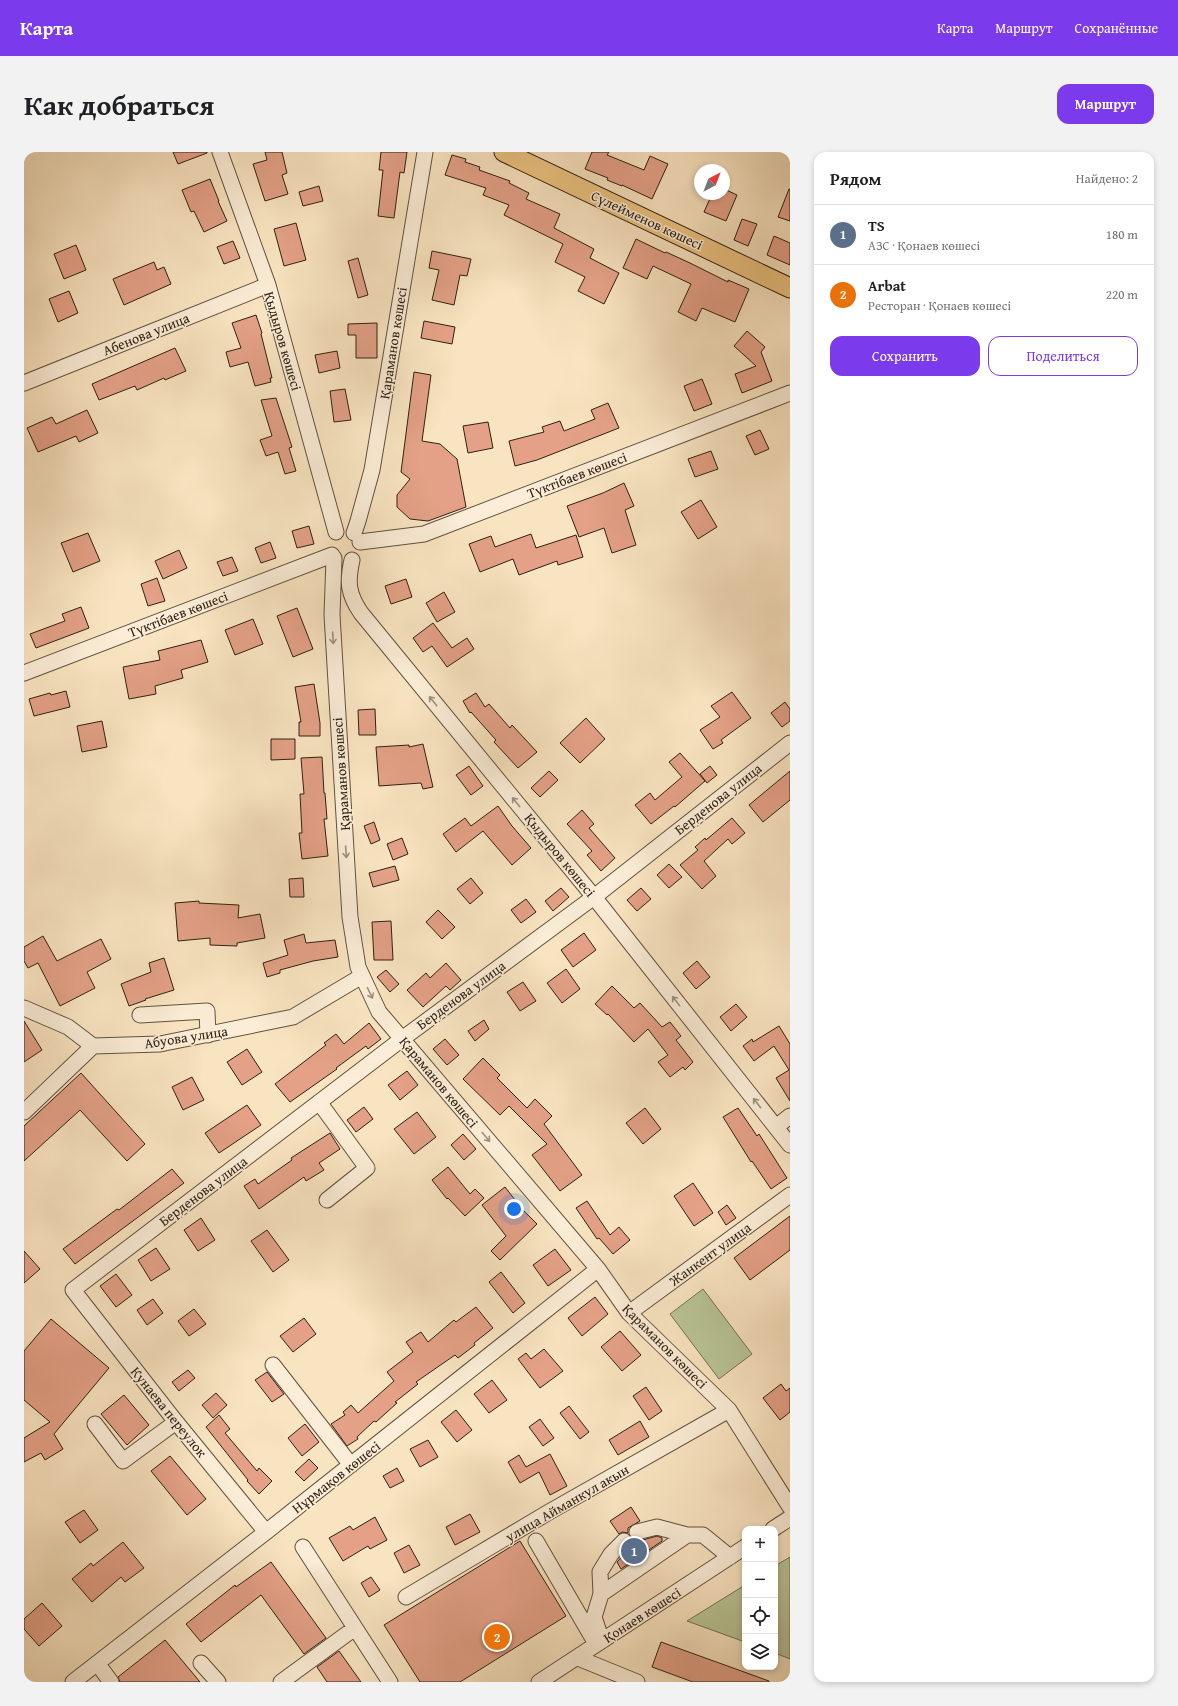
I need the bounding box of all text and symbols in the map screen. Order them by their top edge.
text: Карта [20,14,73,42]
text: Карта [937,18,973,38]
text: Маршрут [995,18,1053,38]
text: Сохранённые [1075,18,1158,38]
text: Как добраться [24,84,214,125]
button: Маршрут [1057,84,1154,124]
north arrow [694,164,730,200]
text: Рядом [830,166,881,191]
text: Найдено: 2 [1076,169,1138,188]
street label: Сүлейменов көшесі [588,185,706,255]
text: TS [868,215,885,236]
text: 1 [840,225,846,244]
text: 180 m [1106,225,1138,244]
text: АЗС · Қонаев көшесі [868,236,980,255]
text: Arbat [868,275,906,296]
street label: Қараманов көшесі [374,285,412,401]
text: 2 [840,285,846,304]
text: 220 m [1106,285,1138,304]
street label: Қыдыров көшесі [259,289,307,393]
text: Ресторан · Қонаев көшесі [868,296,1011,315]
street label: Абенова улица [100,307,193,360]
button: Сохранить [830,336,980,376]
button: Поделиться [988,336,1138,376]
street label: Түктібаев көшесі [524,447,630,503]
street label: Түктібаев көшесі [125,586,231,642]
one-way arrow [329,631,337,644]
one-way arrow [429,696,438,707]
street label: Қараманов көшесі [327,717,355,831]
street label: Берденова улица [670,758,766,839]
one-way arrow [511,797,520,807]
street label: Қыдыров көшесі [520,809,600,901]
one-way arrow [343,845,350,858]
street label: Берденова улица [412,956,510,1034]
one-way arrow [367,986,374,998]
one-way arrow [672,996,681,1007]
street label: Абуова улица [143,1020,230,1053]
street label: Қараманов көшесі [395,1032,483,1132]
one-way arrow [753,1098,761,1109]
one-way arrow [481,1132,490,1143]
street label: Берденова улица [155,1151,252,1231]
your location [504,1199,524,1219]
street label: Жанкент улица [664,1217,755,1291]
street label: Қараманов көшесі [618,1299,712,1393]
street label: Кунаева переулок [126,1362,212,1462]
street label: Нұрмақов көшесі [288,1436,384,1518]
street label: улица Айманкул акын [501,1459,632,1547]
map controls [742,1526,778,1670]
button: + [742,1526,778,1562]
pin: 1 [621,1536,647,1566]
button: − [742,1562,778,1598]
street label: Қонаев көшесі [599,1582,685,1648]
button: locate [742,1598,778,1634]
pin: 2 [484,1622,510,1652]
button: layers [742,1634,778,1670]

